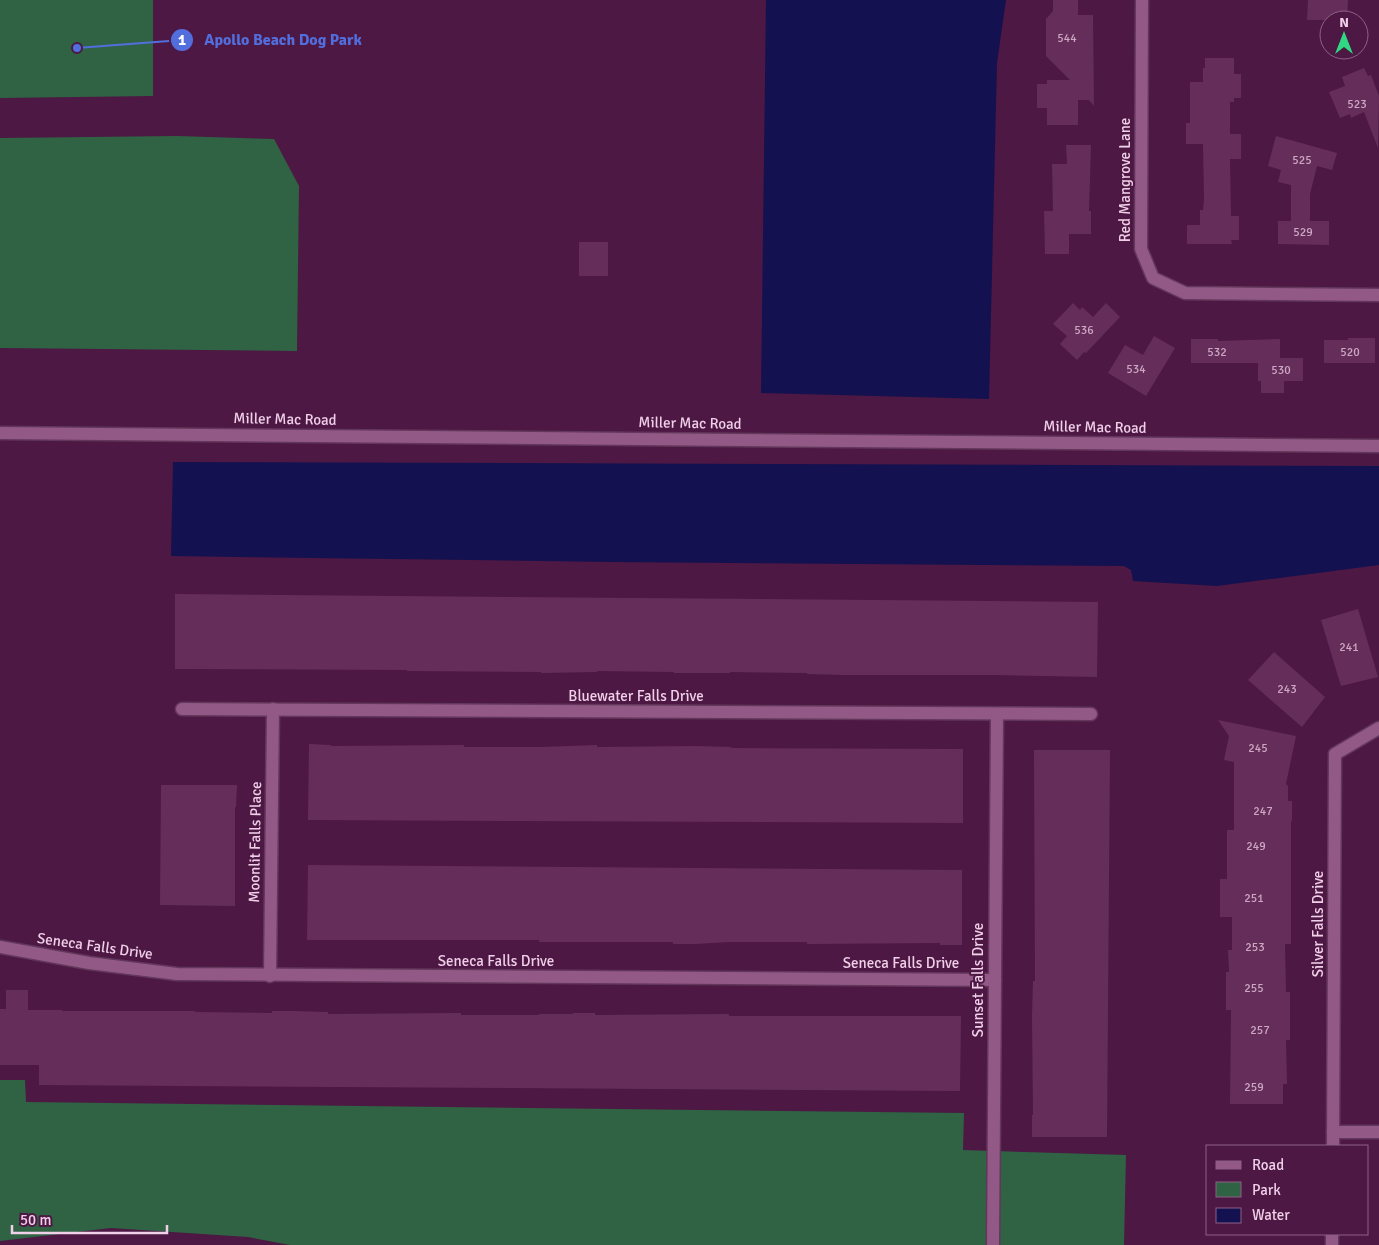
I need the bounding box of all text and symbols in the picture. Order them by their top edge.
north arrow [1319,10,1369,60]
text: N [1339,14,1349,31]
callout: Apollo Beach Dog Park [170,24,372,55]
text: Apollo Beach Dog Park [204,30,362,50]
text: 1 [178,31,186,49]
house number: 544 [1057,31,1077,46]
house number: 523 [1347,97,1367,112]
street label: Red Mangrove Lane [1116,118,1134,242]
house number: 525 [1292,153,1312,168]
house number: 529 [1293,225,1313,240]
house number: 536 [1074,323,1094,338]
house number: 532 [1207,345,1227,360]
house number: 520 [1340,345,1360,360]
house number: 534 [1126,362,1146,377]
house number: 530 [1271,363,1291,378]
street label: Miller Mac Road [233,409,337,429]
street label: Miller Mac Road [638,413,742,433]
street label: Miller Mac Road [1043,417,1147,437]
house number: 241 [1339,640,1359,655]
house number: 243 [1277,682,1297,697]
street label: Bluewater Falls Drive [568,687,704,705]
house number: 245 [1248,741,1268,756]
street label: Moonlit Falls Place [245,781,265,903]
house number: 247 [1253,804,1273,819]
house number: 249 [1246,839,1266,854]
street label: Silver Falls Drive [1309,871,1327,977]
house number: 251 [1244,891,1264,906]
street label: Sunset Falls Drive [969,923,987,1037]
street label: Seneca Falls Drive [36,929,154,963]
house number: 253 [1245,940,1265,955]
street label: Seneca Falls Drive [438,952,554,970]
street label: Seneca Falls Drive [843,954,959,972]
house number: 255 [1244,981,1264,996]
house number: 257 [1250,1023,1270,1038]
house number: 259 [1244,1080,1264,1095]
legend [1206,1145,1369,1235]
text: Road [1252,1156,1284,1174]
text: Park [1252,1181,1281,1199]
scale bar [12,1202,168,1234]
text: Water [1252,1206,1290,1224]
text: 50 m [20,1211,51,1229]

